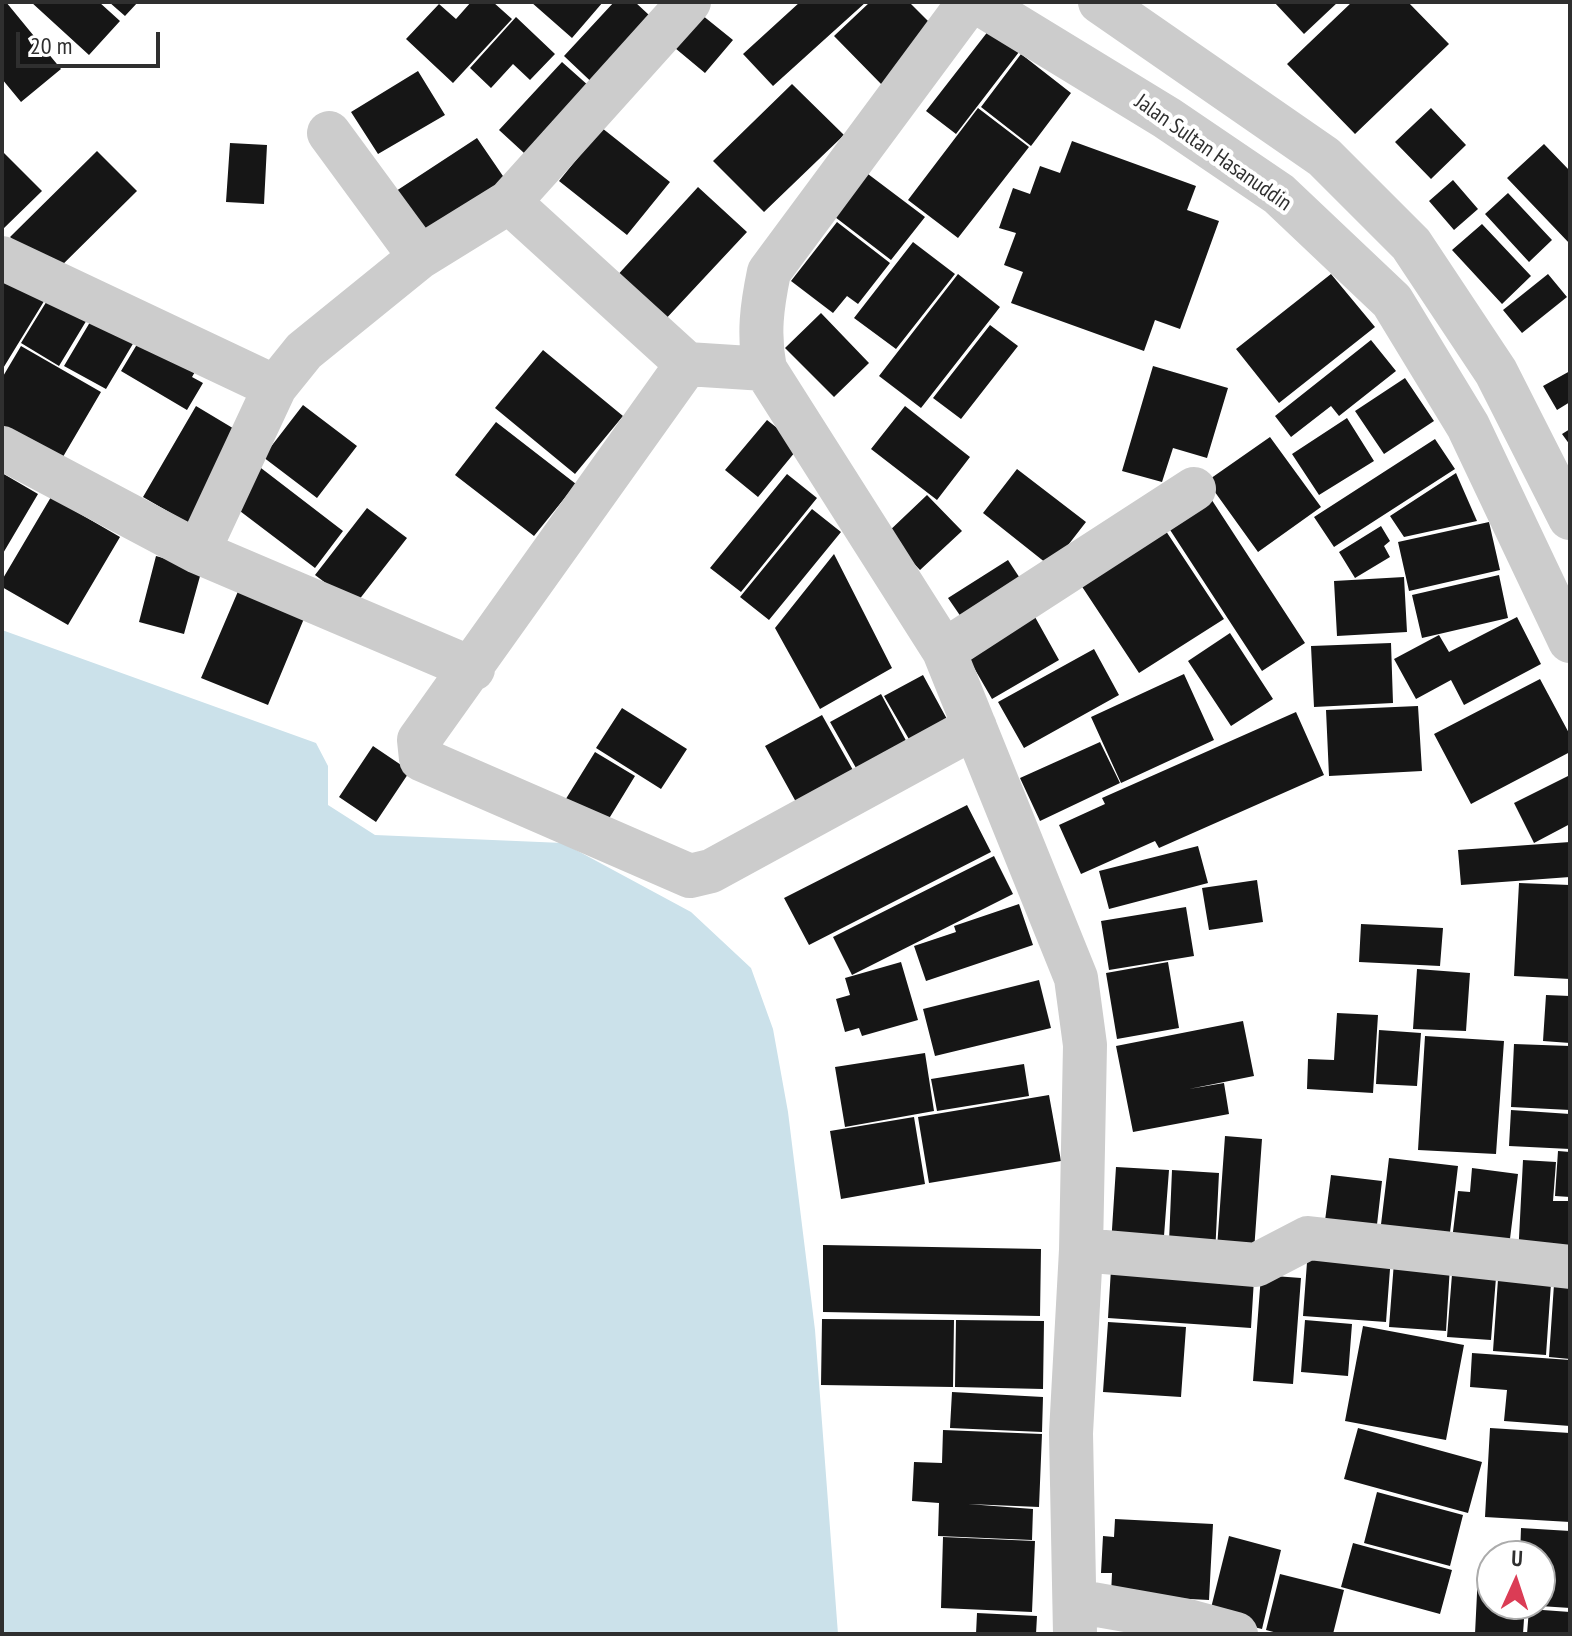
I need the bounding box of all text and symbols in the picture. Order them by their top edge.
scale bar [20,16,164,66]
text: 20 m [30,30,72,61]
street label: Jalan Sultan Hasanuddin [1130,89,1296,217]
north arrow [1476,1540,1556,1620]
text: U [1511,1544,1524,1572]

